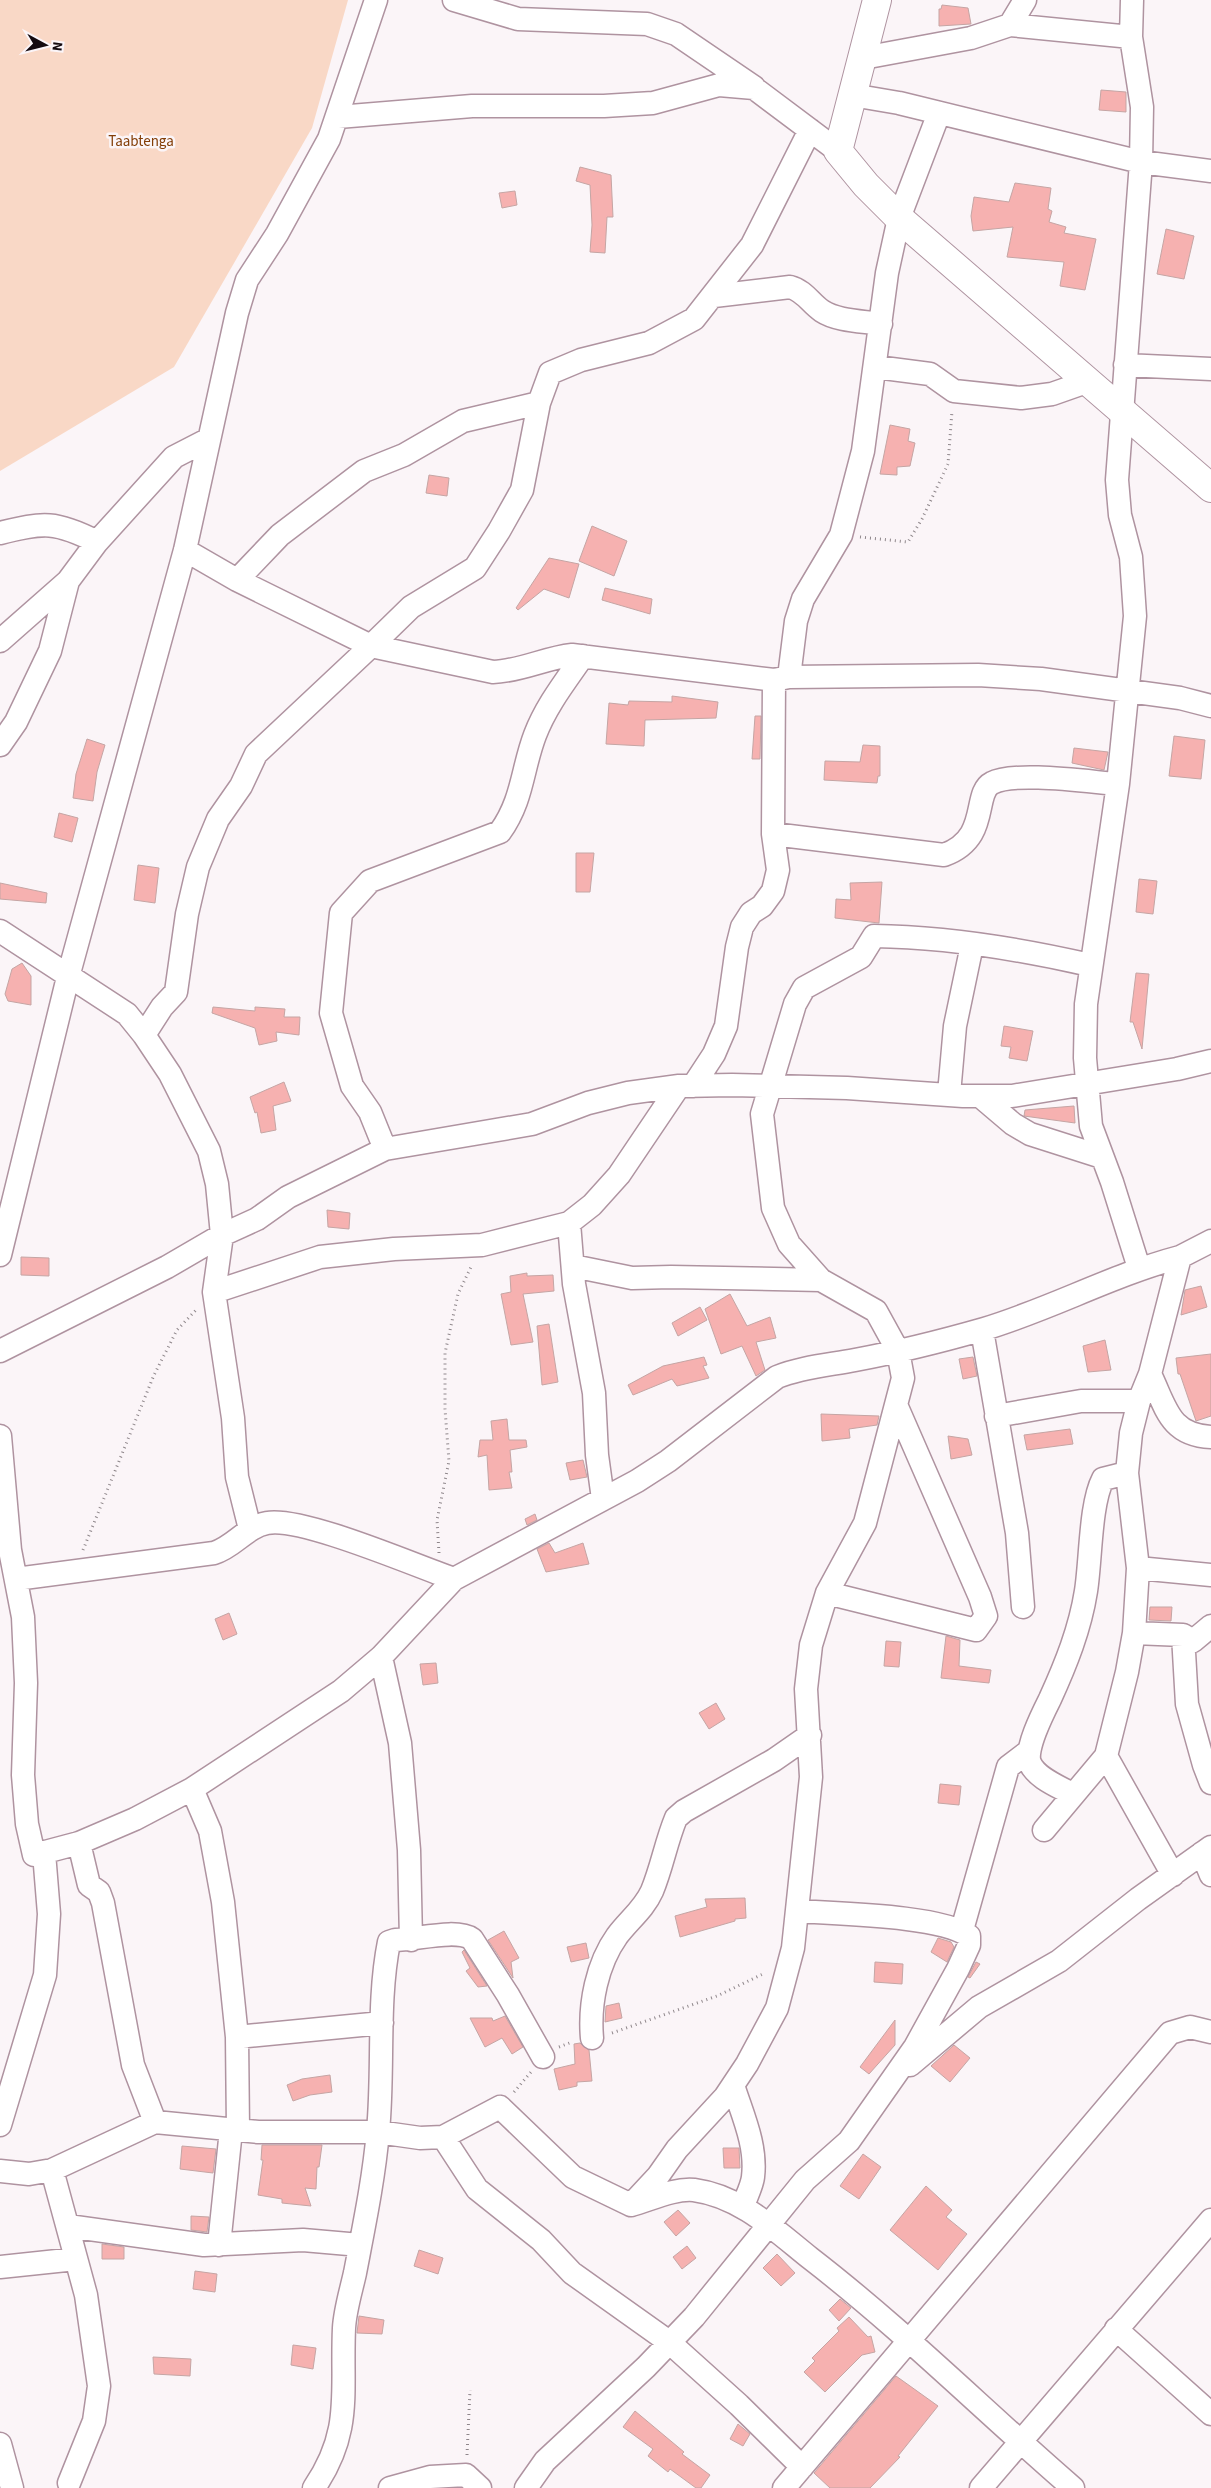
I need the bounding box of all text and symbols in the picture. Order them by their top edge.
north arrow [20,20,70,70]
text: N [46,41,67,52]
park label: Taabtenga [108,131,174,152]

